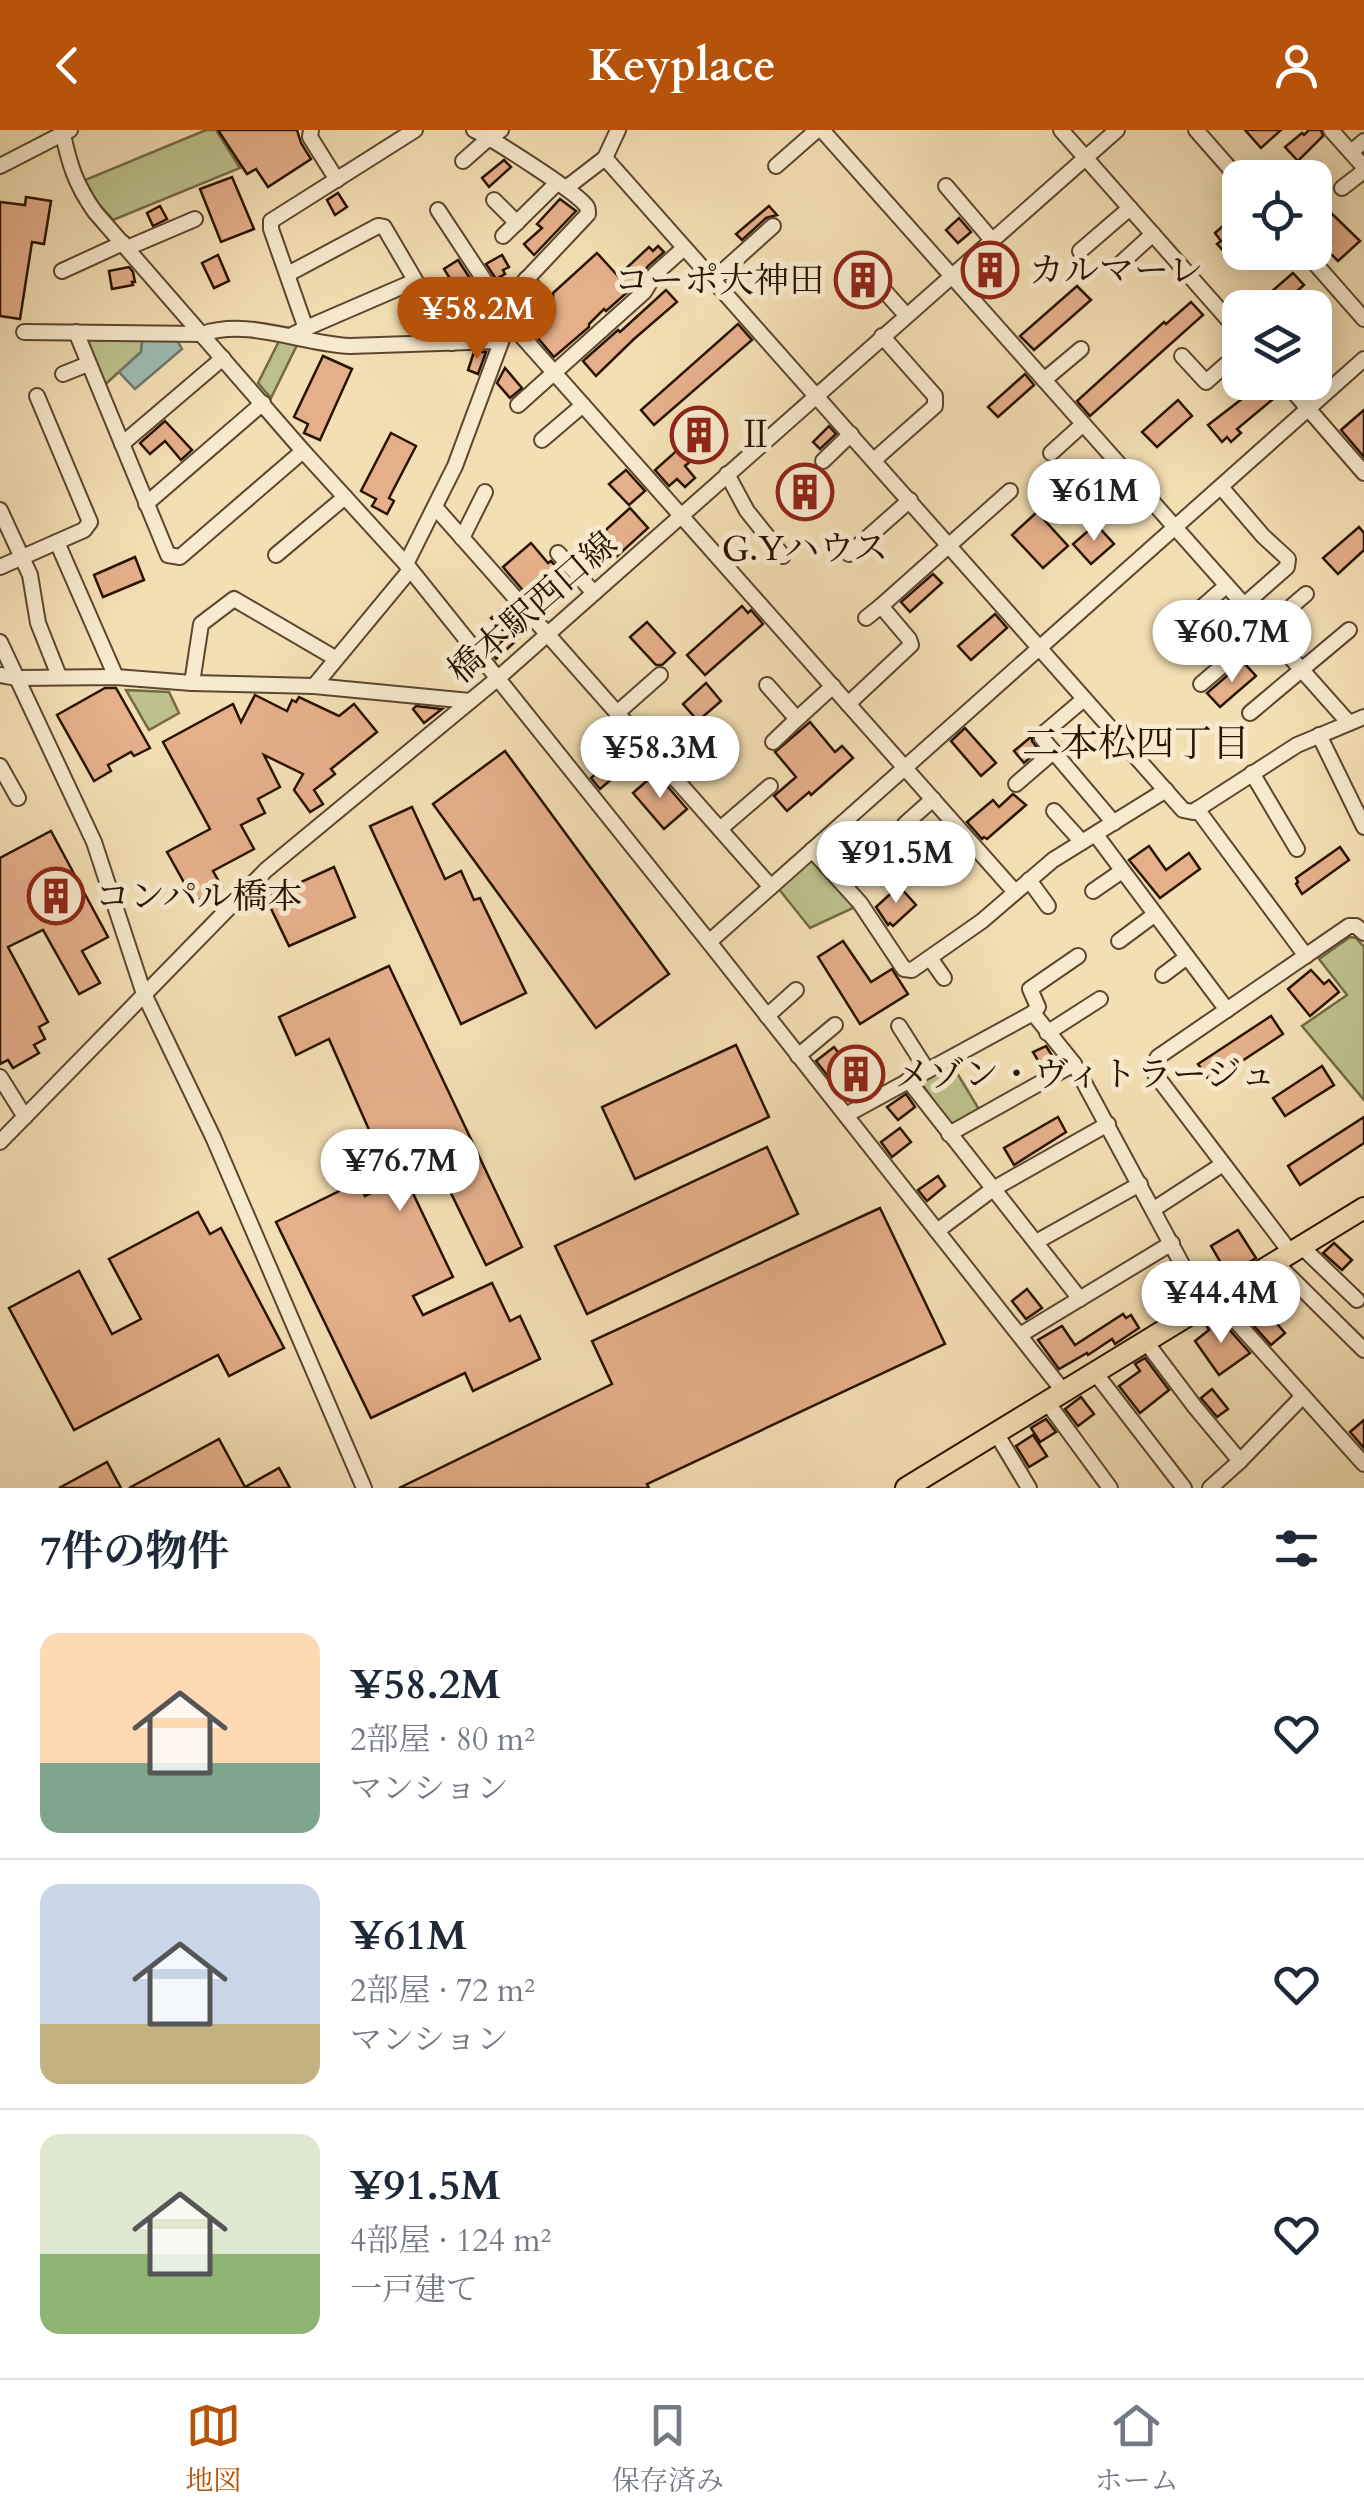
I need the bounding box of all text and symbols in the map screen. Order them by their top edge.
text: Keyplace [588,35,776,96]
icon: back [40,38,95,93]
icon: person [1269,38,1324,93]
map controls [1222,160,1332,400]
button: locate [1222,160,1332,270]
building icon: カルマーレ [960,240,1020,300]
place label: カルマーレ [1029,247,1203,295]
building icon: コーポ大神田 [833,250,893,310]
place label: コーポ大神田 [614,257,824,305]
pin: ¥58.2M [396,277,558,362]
text: ¥58.2M [419,287,535,331]
button: layers [1222,290,1332,400]
building icon: Ⅱ [669,405,729,465]
place label: Ⅱ [738,412,773,460]
pin: ¥61M [1035,459,1153,544]
building icon: G.Yハウス [775,462,835,522]
text: ¥61M [1049,469,1139,513]
street label: 橋本駅西口線 [438,521,628,695]
place label: G.Yハウス [722,525,888,573]
pin: ¥60.7M [1151,600,1313,685]
text: ¥60.7M [1174,610,1290,654]
pin: ¥58.3M [579,716,741,801]
district label: 二本松四丁目 [1022,718,1250,770]
text: ¥58.3M [602,726,718,770]
pin: ¥91.5M [815,821,977,906]
text: ¥91.5M [838,831,954,875]
building icon: コンパル橋本 [26,866,86,926]
place label: コンパル橋本 [95,873,303,921]
building icon: メゾン・ヴィトラージュ [826,1044,886,1104]
place label: メゾン・ヴィトラージュ [895,1051,1275,1099]
pin: ¥76.7M [319,1129,481,1214]
text: ¥76.7M [342,1139,458,1183]
pin: ¥44.4M [1140,1261,1302,1346]
text: ¥44.4M [1163,1271,1279,1315]
icon: filters [1269,1521,1324,1576]
text: 7件の物件 [40,1523,230,1580]
text: ¥58.2M [350,1656,501,1713]
icon: home [120,1673,240,1793]
icon: heart [1269,1706,1324,1761]
text: 2部屋 · 80 m² [350,1718,535,1762]
text: マンション [350,1767,509,1811]
text: ¥61M [350,1907,467,1964]
icon: home [120,1924,240,2044]
icon: heart [1269,1957,1324,2012]
text: 2部屋 · 72 m² [350,1969,535,2013]
text: マンション [350,2018,509,2062]
text: ¥91.5M [350,2157,501,2214]
icon: home [120,2174,240,2294]
icon: heart [1269,2207,1324,2262]
text: 4部屋 · 124 m² [350,2219,551,2263]
text: 一戸建て [350,2268,478,2312]
tab: 地図 [185,2398,241,2500]
tab: 保存済み [612,2398,724,2500]
tab: ホーム [1095,2398,1179,2500]

